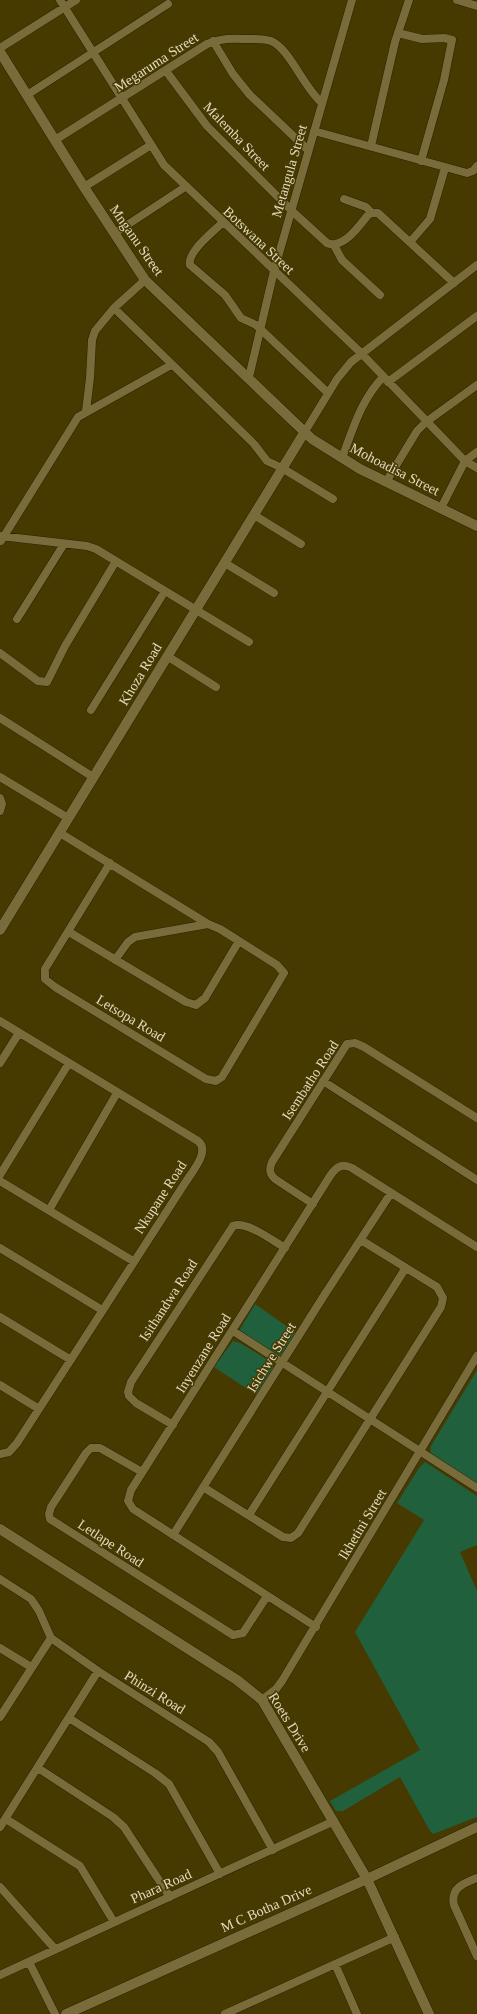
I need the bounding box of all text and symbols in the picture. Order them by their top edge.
street label: Megaruma Street [112,30,201,95]
street label: Malemba Street [200,99,273,174]
street label: Metangula Street [269,123,310,219]
street label: Mnganu Street [107,202,167,279]
street label: Botswana Street [220,204,297,277]
street label: Mohoadisa Street [348,440,442,499]
street label: Khoza Road [116,641,165,708]
street label: Letsopa Road [94,992,168,1045]
street label: Isembatho Road [279,1038,342,1123]
street label: Nkupane Road [131,1158,189,1236]
street label: Isithandwa Road [136,1257,200,1344]
street label: Inyenzane Road [173,1311,234,1396]
street label: Isichwe Street [244,1319,299,1395]
street label: Ikhetini Street [335,1486,389,1562]
street label: Letlape Road [75,1517,146,1570]
street label: Phinzi Road [122,1668,188,1717]
street label: Roets Drive [265,1690,314,1755]
street label: Phara Road [128,1866,194,1907]
street label: M C Botha Drive [219,1882,314,1935]

